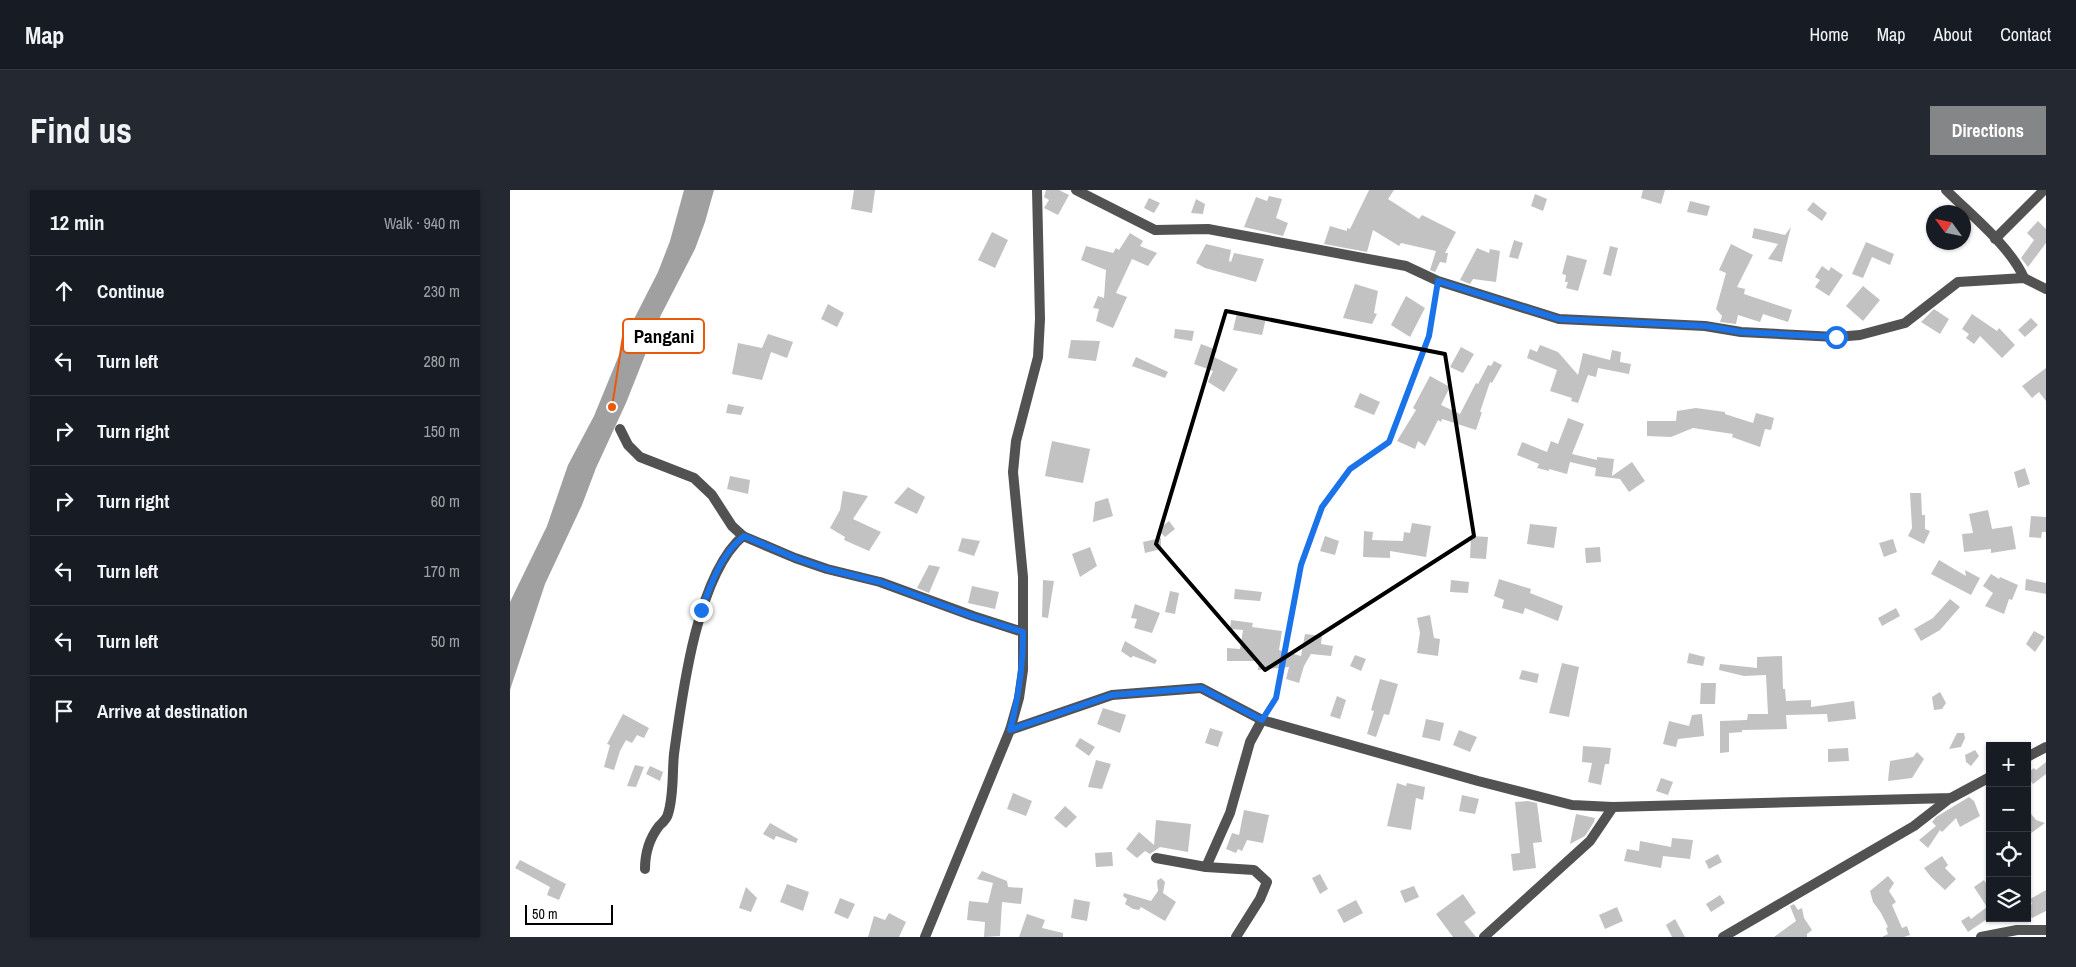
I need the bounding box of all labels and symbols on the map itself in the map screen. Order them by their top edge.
north arrow [1926,205,1971,250]
callout: Pangani [623,319,704,353]
text: Pangani [634,323,694,349]
route start [1825,326,1848,349]
route end [690,599,713,622]
scale bar [525,902,612,925]

